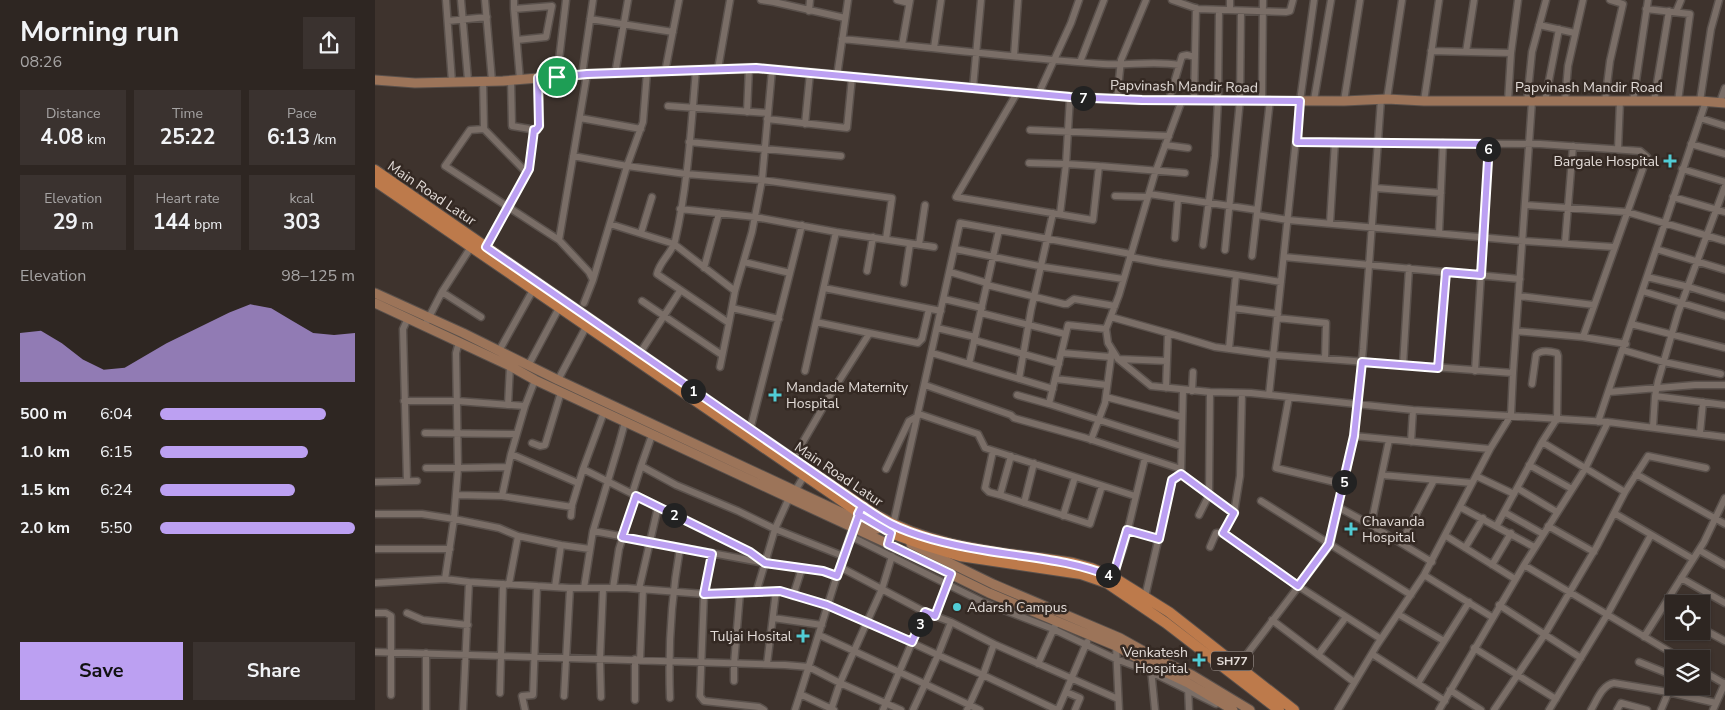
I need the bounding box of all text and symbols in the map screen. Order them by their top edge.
text: Morning run [20,13,179,51]
button: share [303,17,355,69]
text: 08:26 [20,51,62,73]
pin [536,56,578,98]
icon: arrive [543,63,571,91]
street label: Papvinash Mandir Road [1110,76,1258,97]
street label: Papvinash Mandir Road [1515,78,1663,97]
pin: 7 [1071,86,1095,110]
text: 7 [1079,89,1088,108]
text: Distance [46,104,100,123]
text: Time [172,104,203,123]
text: Pace [287,104,317,123]
text: 4.08 [40,123,83,151]
text: 25:22 [160,123,215,151]
text: 6:13 [267,123,310,151]
text: km [83,130,106,149]
text: /km [310,130,337,149]
pin: 6 [1475,136,1501,162]
text: 6 [1484,140,1493,159]
place label: Bargale Hospital [1553,152,1660,171]
marker: Bargale Hospital [1663,154,1677,168]
street label: Main Road Latur [384,157,480,230]
text: Elevation [44,189,102,208]
text: Heart rate [155,189,220,208]
text: kcal [289,189,314,208]
text: 29 [53,208,78,236]
text: 144 [153,208,190,236]
text: 303 [283,208,321,236]
text: m [78,215,94,234]
text: bpm [190,215,222,234]
text: Elevation [20,265,86,287]
text: 98–125 m [281,265,355,287]
pin: 1 [681,378,705,404]
place label: Mandade Maternity Hospital [786,378,909,413]
text: 1 [689,382,698,401]
marker: Mandade Maternity Hospital [768,388,782,402]
text: 500 m [20,403,67,425]
text: 6:04 [100,403,132,425]
street label: Main Road Latur [791,438,887,511]
text: 1.0 km [20,441,70,463]
text: 6:15 [100,441,132,463]
pin: 5 [1331,470,1357,494]
text: 5 [1340,473,1349,492]
text: 1.5 km [20,479,70,501]
text: 6:24 [100,479,132,501]
pin: 2 [661,502,687,528]
text: 2 [670,506,679,525]
place label: Chavanda Hospital [1362,512,1425,547]
text: 2.0 km [20,517,70,539]
text: 5:50 [100,517,132,539]
marker: Chavanda Hospital [1344,522,1358,536]
pin: 4 [1095,562,1121,588]
text: 4 [1104,566,1113,585]
map controls [1665,595,1710,695]
button: locate [1665,595,1710,640]
place label: Adarsh Campus [967,598,1068,617]
marker: Adarsh Campus [951,601,963,613]
pin: 3 [907,612,933,636]
text: 3 [916,615,925,634]
place label: Tuljai Hosital [710,627,793,646]
marker: Tuljai Hosital [796,629,810,643]
button: Save [20,642,183,700]
button: Share [193,642,355,700]
place label: Venkatesh Hospital [1121,643,1189,678]
button: layers [1665,650,1710,695]
road number: SH77 [1211,651,1253,670]
marker: Venkatesh Hospital [1192,653,1206,667]

